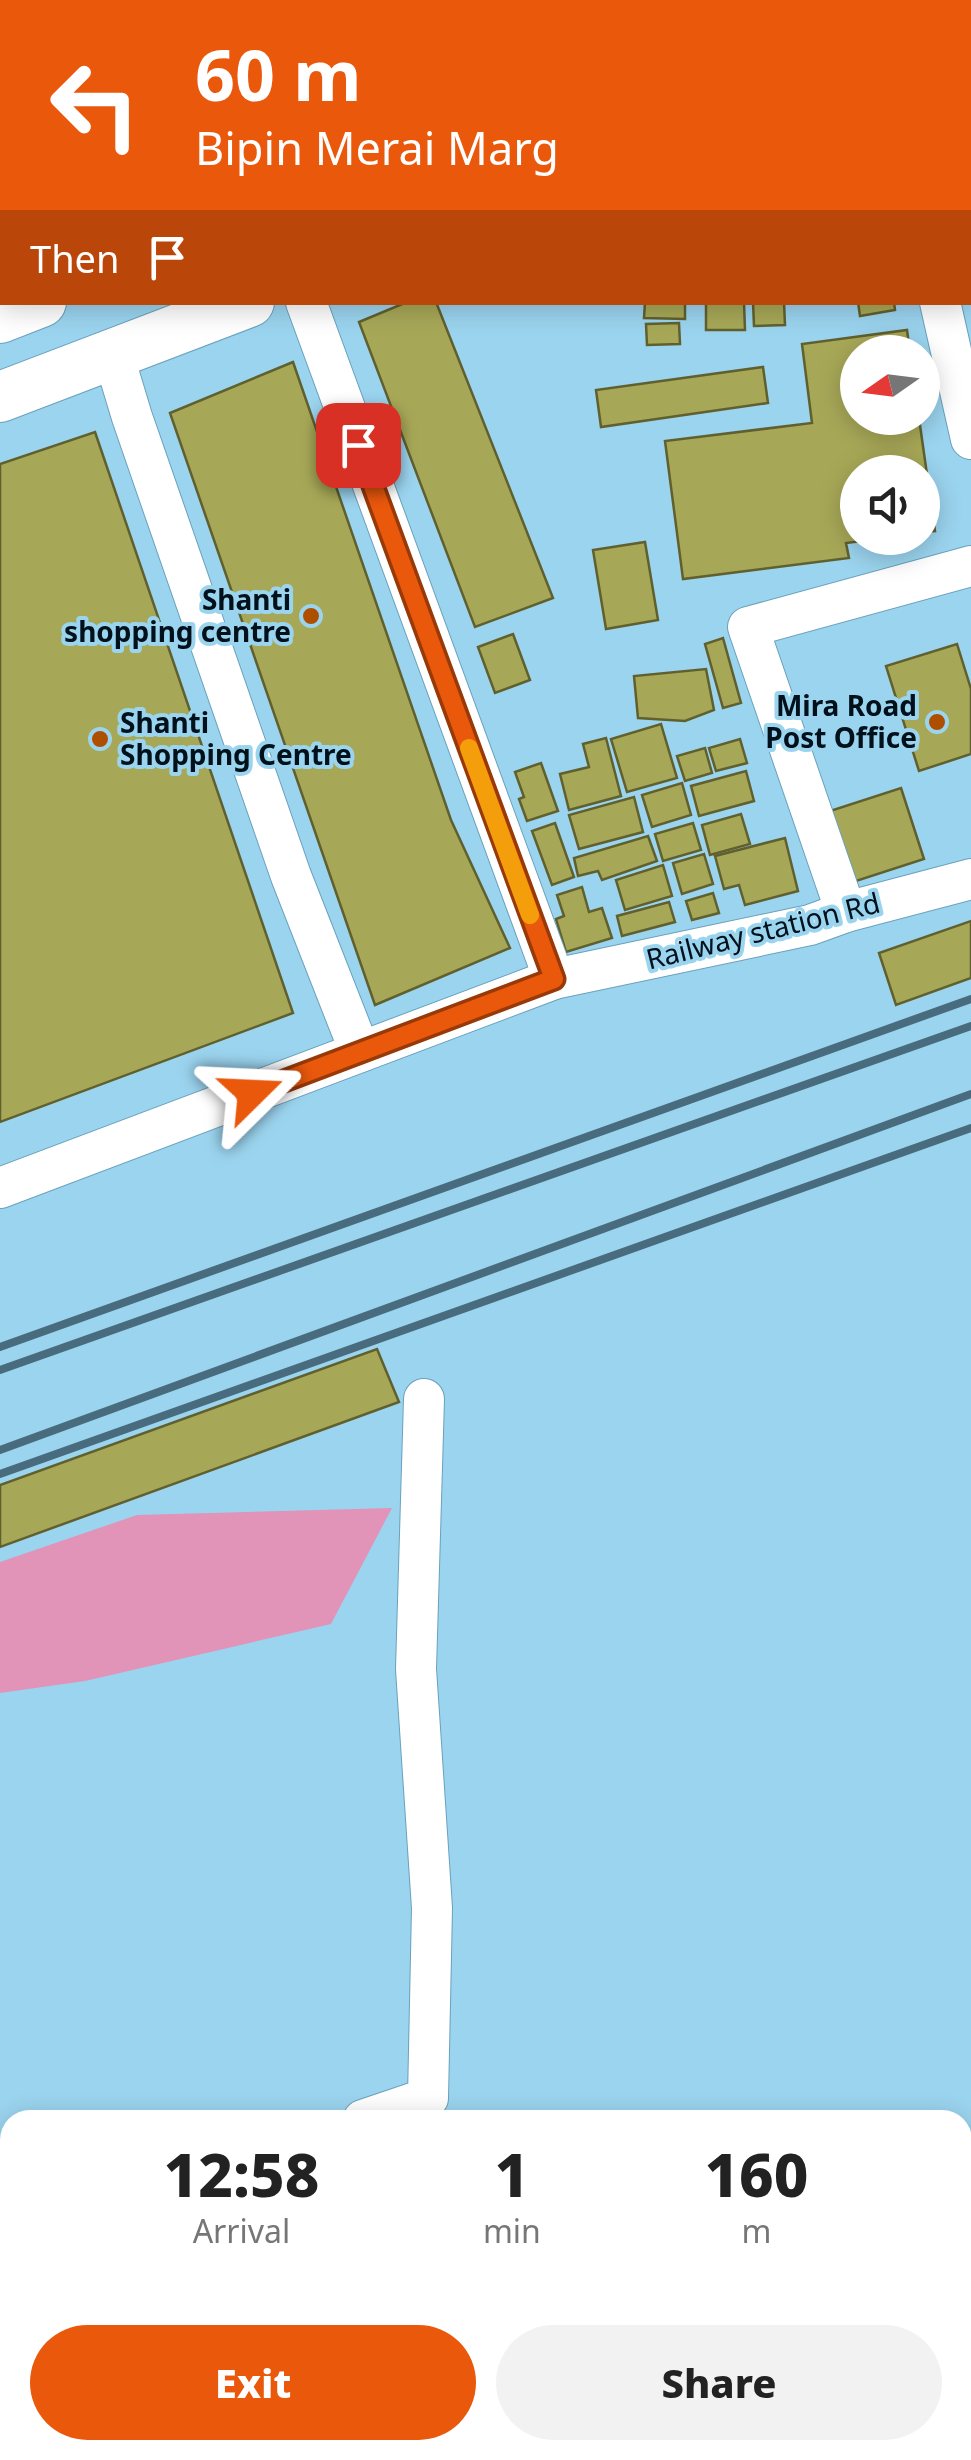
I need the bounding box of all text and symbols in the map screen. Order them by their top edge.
text: 60 m [195,26,362,122]
icon: left [30,40,160,170]
text: Bipin Merai Marg [195,117,559,178]
icon: arrive [140,230,195,285]
text: Then [30,232,120,284]
north arrow [840,335,940,435]
map controls [840,335,940,555]
pin [316,403,401,488]
icon: arrive [331,418,386,473]
button: sound [840,455,940,555]
place label: Shanti shopping centre [64,580,291,650]
marker: Shanti shopping centre [300,605,322,627]
place label: Mira Road Post Office [765,686,917,756]
place label: Shanti Shopping Centre [120,703,352,773]
marker: Mira Road Post Office [926,711,948,733]
marker: Shanti Shopping Centre [89,728,111,750]
street label: Railway station Rd [642,883,884,977]
position arrow [200,1041,304,1145]
text: 12:58 [164,2133,319,2215]
text: 1 [495,2133,529,2215]
text: 160 [704,2133,808,2215]
text: Arrival [193,2209,290,2252]
text: min [483,2209,541,2252]
text: m [741,2209,771,2252]
button: Exit [30,2325,476,2440]
button: Share [496,2325,942,2440]

